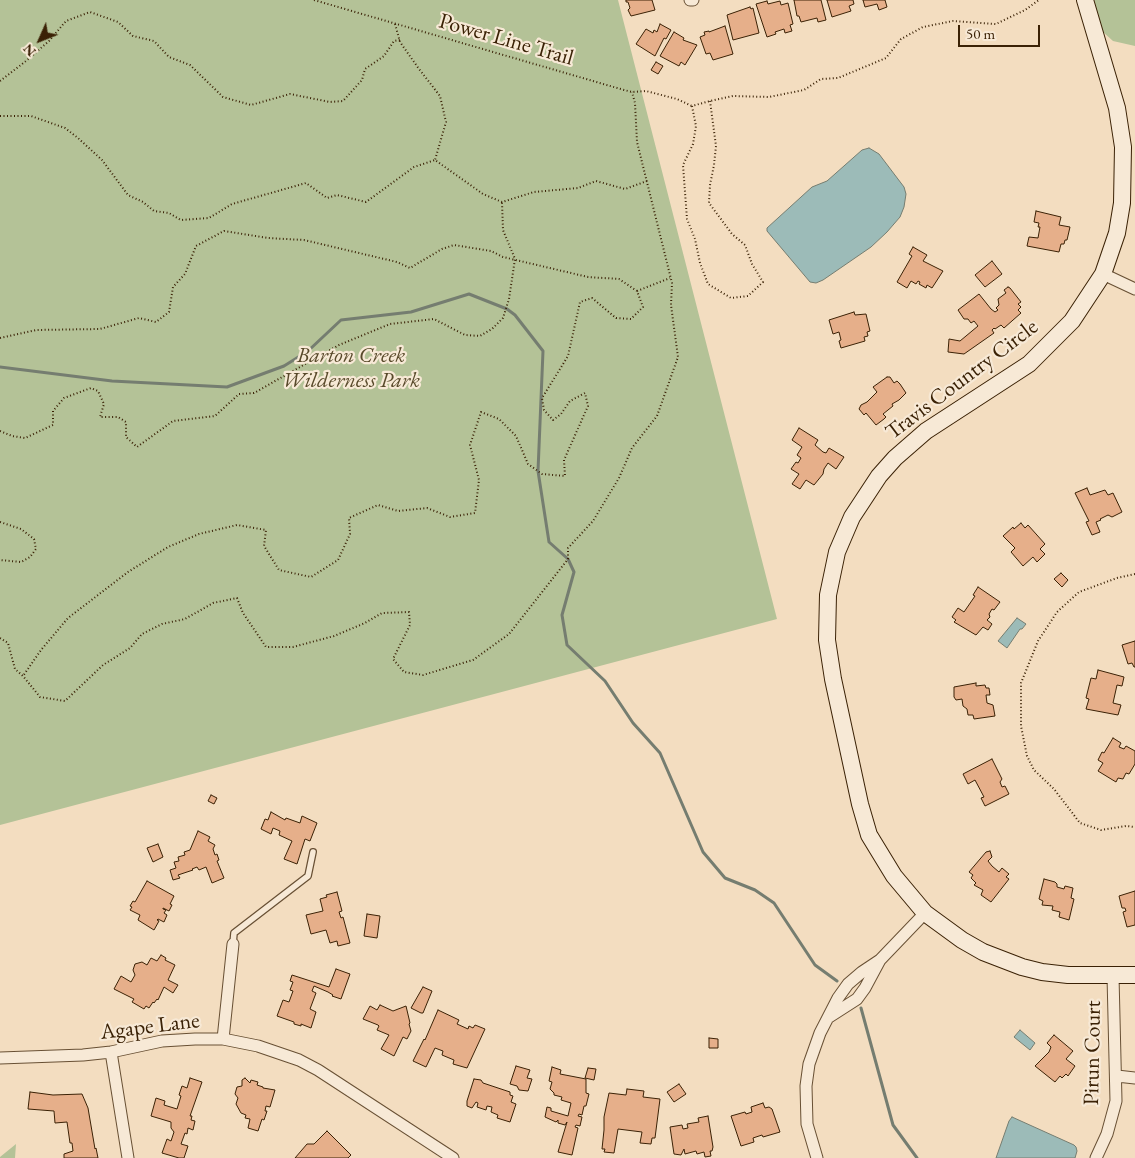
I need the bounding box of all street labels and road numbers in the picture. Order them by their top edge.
street label: Power Line Trail [436,8,576,72]
street label: Travis Country Circle [881,314,1043,446]
street label: Pirun Court [1079,1000,1107,1106]
street label: Agape Lane [99,1008,201,1046]

